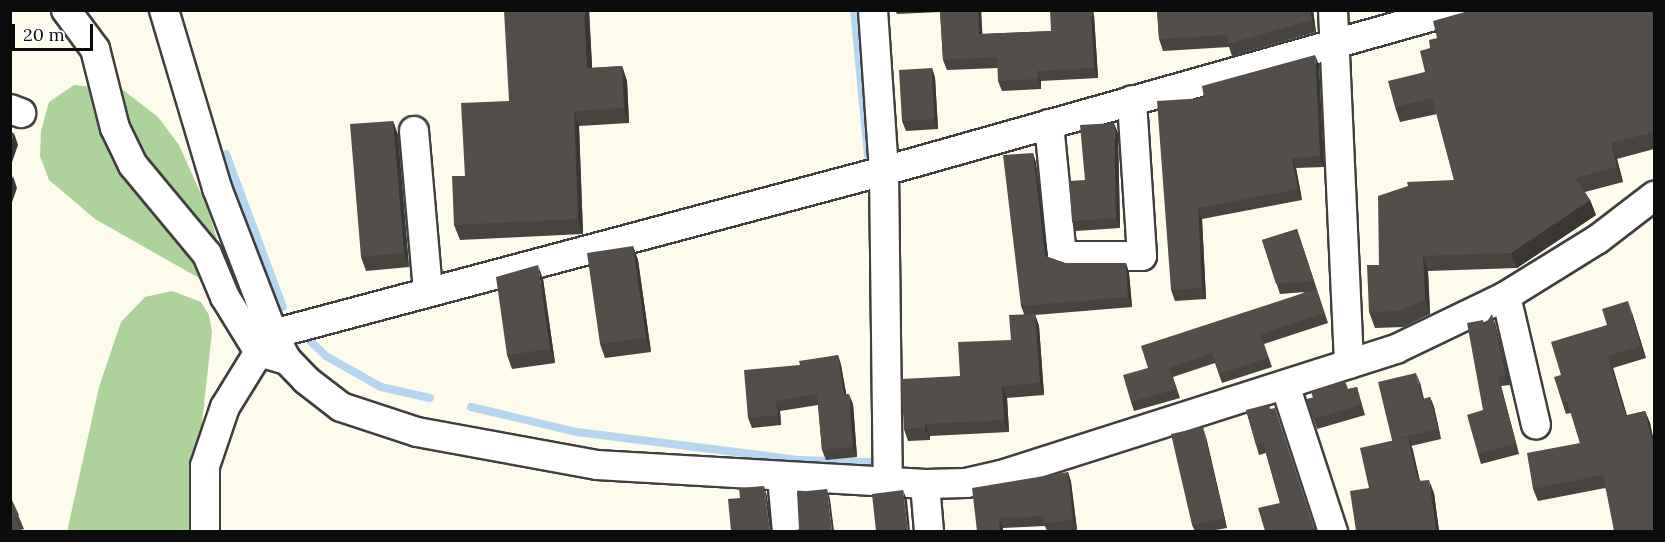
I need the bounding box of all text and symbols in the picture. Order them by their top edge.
scale bar [15,12,96,50]
text: 20 m [23,23,65,46]

